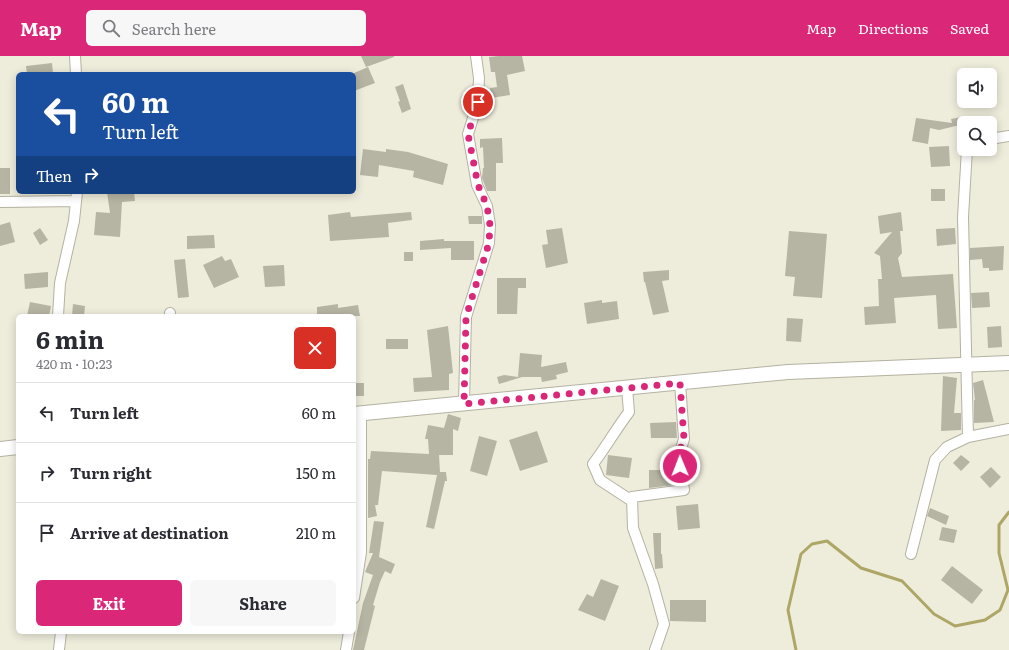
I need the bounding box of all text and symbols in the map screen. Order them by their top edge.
search box [86,10,366,46]
text: Map [20,14,62,42]
icon: search [100,17,122,39]
text: Search here [132,17,216,40]
text: Map [806,18,836,38]
text: Directions [858,18,928,38]
text: Saved [950,18,989,38]
map controls [957,68,997,156]
button: sound [957,68,997,108]
text: 60 m [102,80,169,122]
pin [461,85,495,119]
icon: left [36,88,88,140]
icon: arrive [467,91,489,113]
button: search [957,116,997,156]
text: Turn left [102,118,179,145]
text: Then [36,164,72,187]
icon: right [80,164,102,186]
text: 6 min [36,321,104,356]
button: close [294,327,336,369]
text: 420 m · 10:23 [36,354,113,373]
text: Turn left [70,401,139,424]
text: 60 m [302,401,336,424]
icon: left [36,402,58,424]
position arrow [659,445,701,487]
text: Turn right [70,461,152,484]
text: 150 m [296,461,336,484]
icon: right [36,462,58,484]
text: Arrive at destination [70,521,229,544]
text: 210 m [296,521,336,544]
icon: arrive [36,522,58,544]
button: Exit [36,580,182,626]
button: Share [190,580,336,626]

